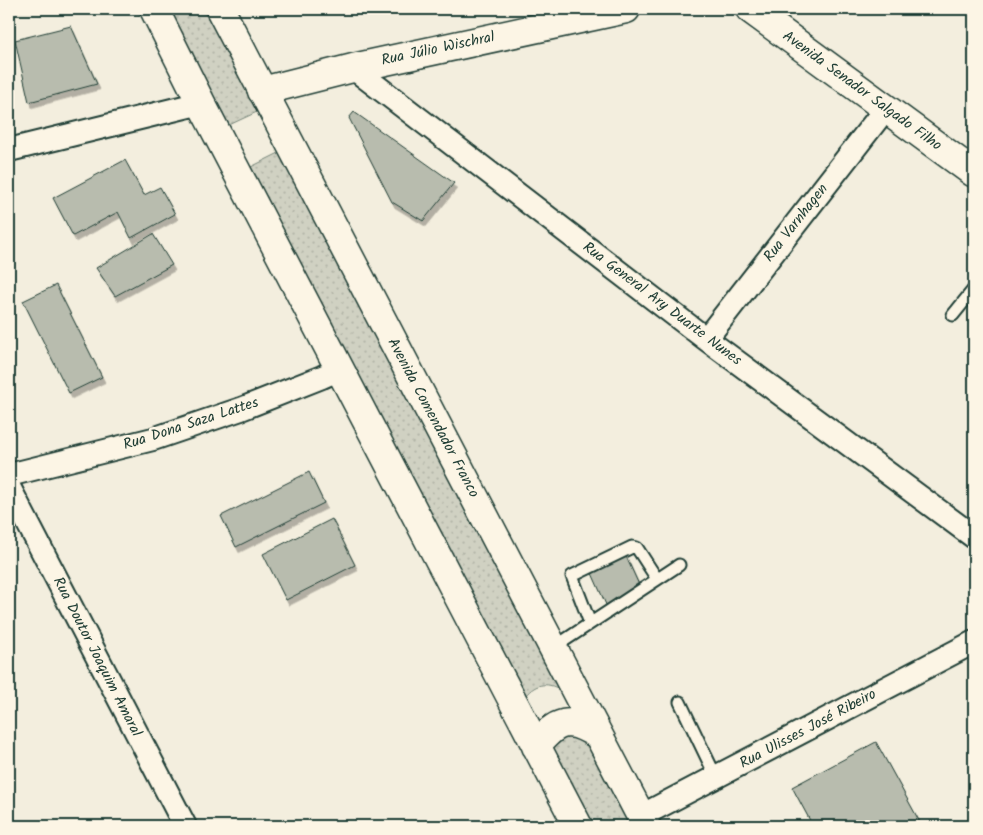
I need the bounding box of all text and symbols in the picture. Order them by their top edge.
street label: Rua Júlio Wischral [379,25,497,73]
street label: Avenida Senador Salgado Filho [777,25,947,157]
street label: Rua Varnhagen [758,179,834,267]
street label: Rua General Ary Duarte Nunes [577,236,747,372]
street label: Avenida Comendador Franco [381,334,485,502]
street label: Rua Dona Saza Lattes [120,391,262,457]
street label: Rua Doutor Joaquim Amaral [46,573,148,741]
street label: Rua Ulisses José Ribeiro [735,683,881,775]

